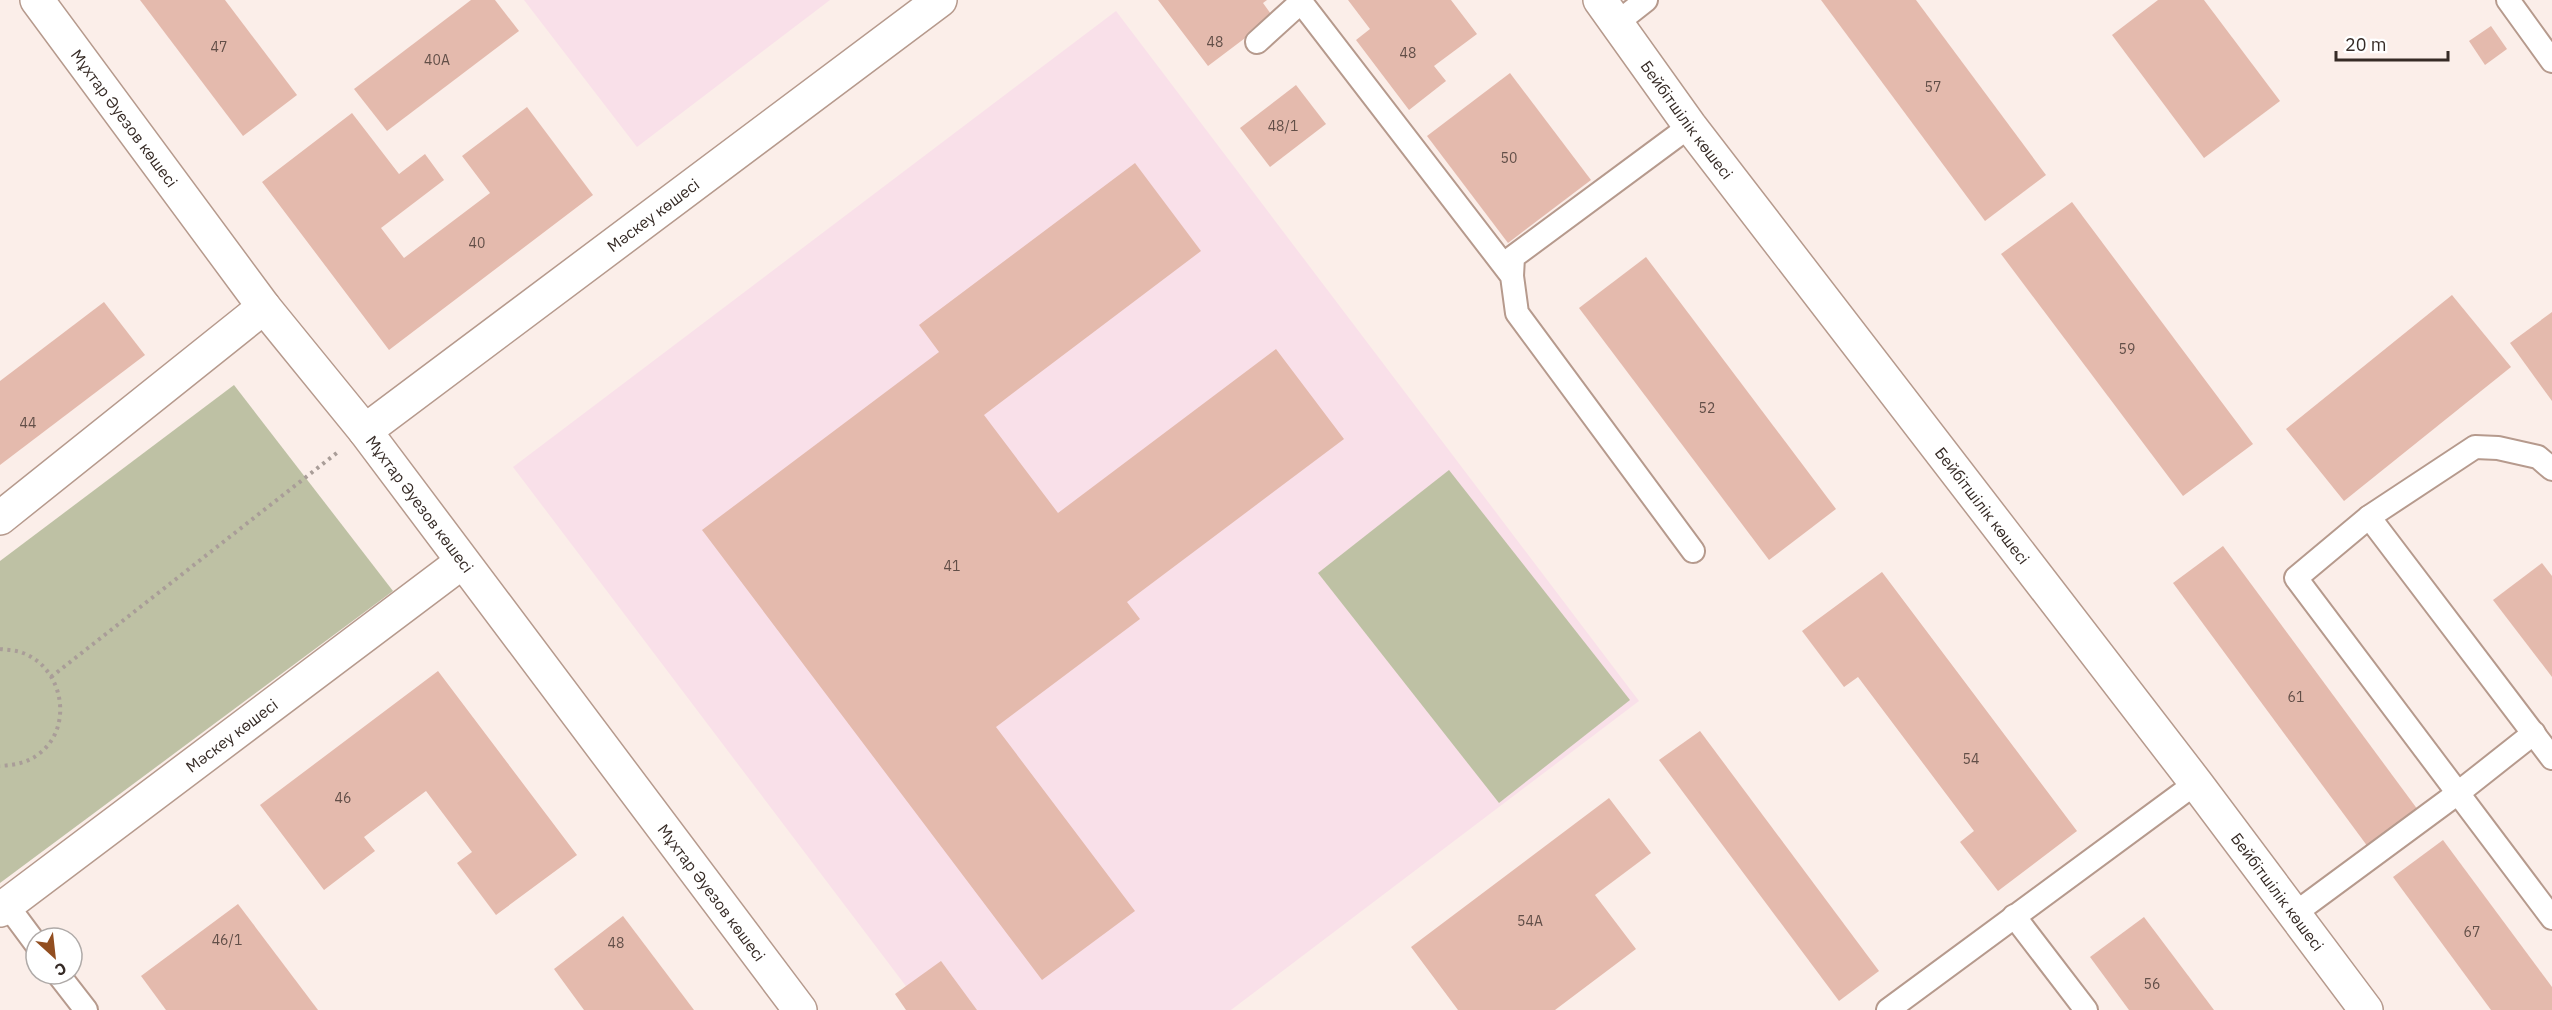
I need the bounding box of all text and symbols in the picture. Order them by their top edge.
scale bar [2336,24,2448,62]
house number: 48 [1207,33,1223,51]
text: 20 m [2345,33,2387,56]
house number: 47 [211,38,227,56]
house number: 48 [1400,44,1416,62]
street label: Мұхтар Әуезов көшесі [67,45,182,191]
house number: 40А [424,51,450,69]
street label: Бейбітшілік көшесі [1636,57,1737,183]
house number: 57 [1925,78,1941,96]
house number: 48/1 [1268,117,1298,135]
house number: 50 [1501,149,1517,167]
street label: Мәскеу көшесі [603,174,703,256]
house number: 40 [469,234,485,252]
house number: 59 [2119,340,2135,358]
house number: 52 [1699,399,1715,417]
house number: 44 [20,414,36,432]
street label: Мұхтар Әуезов көшесі [362,431,478,577]
street label: Бейбітшілік көшесі [1931,443,2034,568]
house number: 41 [944,557,960,575]
house number: 61 [2288,688,2304,706]
street label: Мәскеу көшесі [182,694,282,777]
house number: 54 [1963,750,1979,768]
house number: 46 [335,789,351,807]
street label: Мұхтар Әуезов көшесі [654,820,770,965]
street label: Бейбітшілік көшесі [2227,829,2328,955]
house number: 54А [1517,912,1543,930]
house number: 67 [2464,923,2480,941]
north arrow [24,926,84,986]
house number: 46/1 [212,931,242,949]
house number: 48 [608,934,624,952]
text: С [52,958,70,981]
house number: 56 [2144,975,2160,993]

